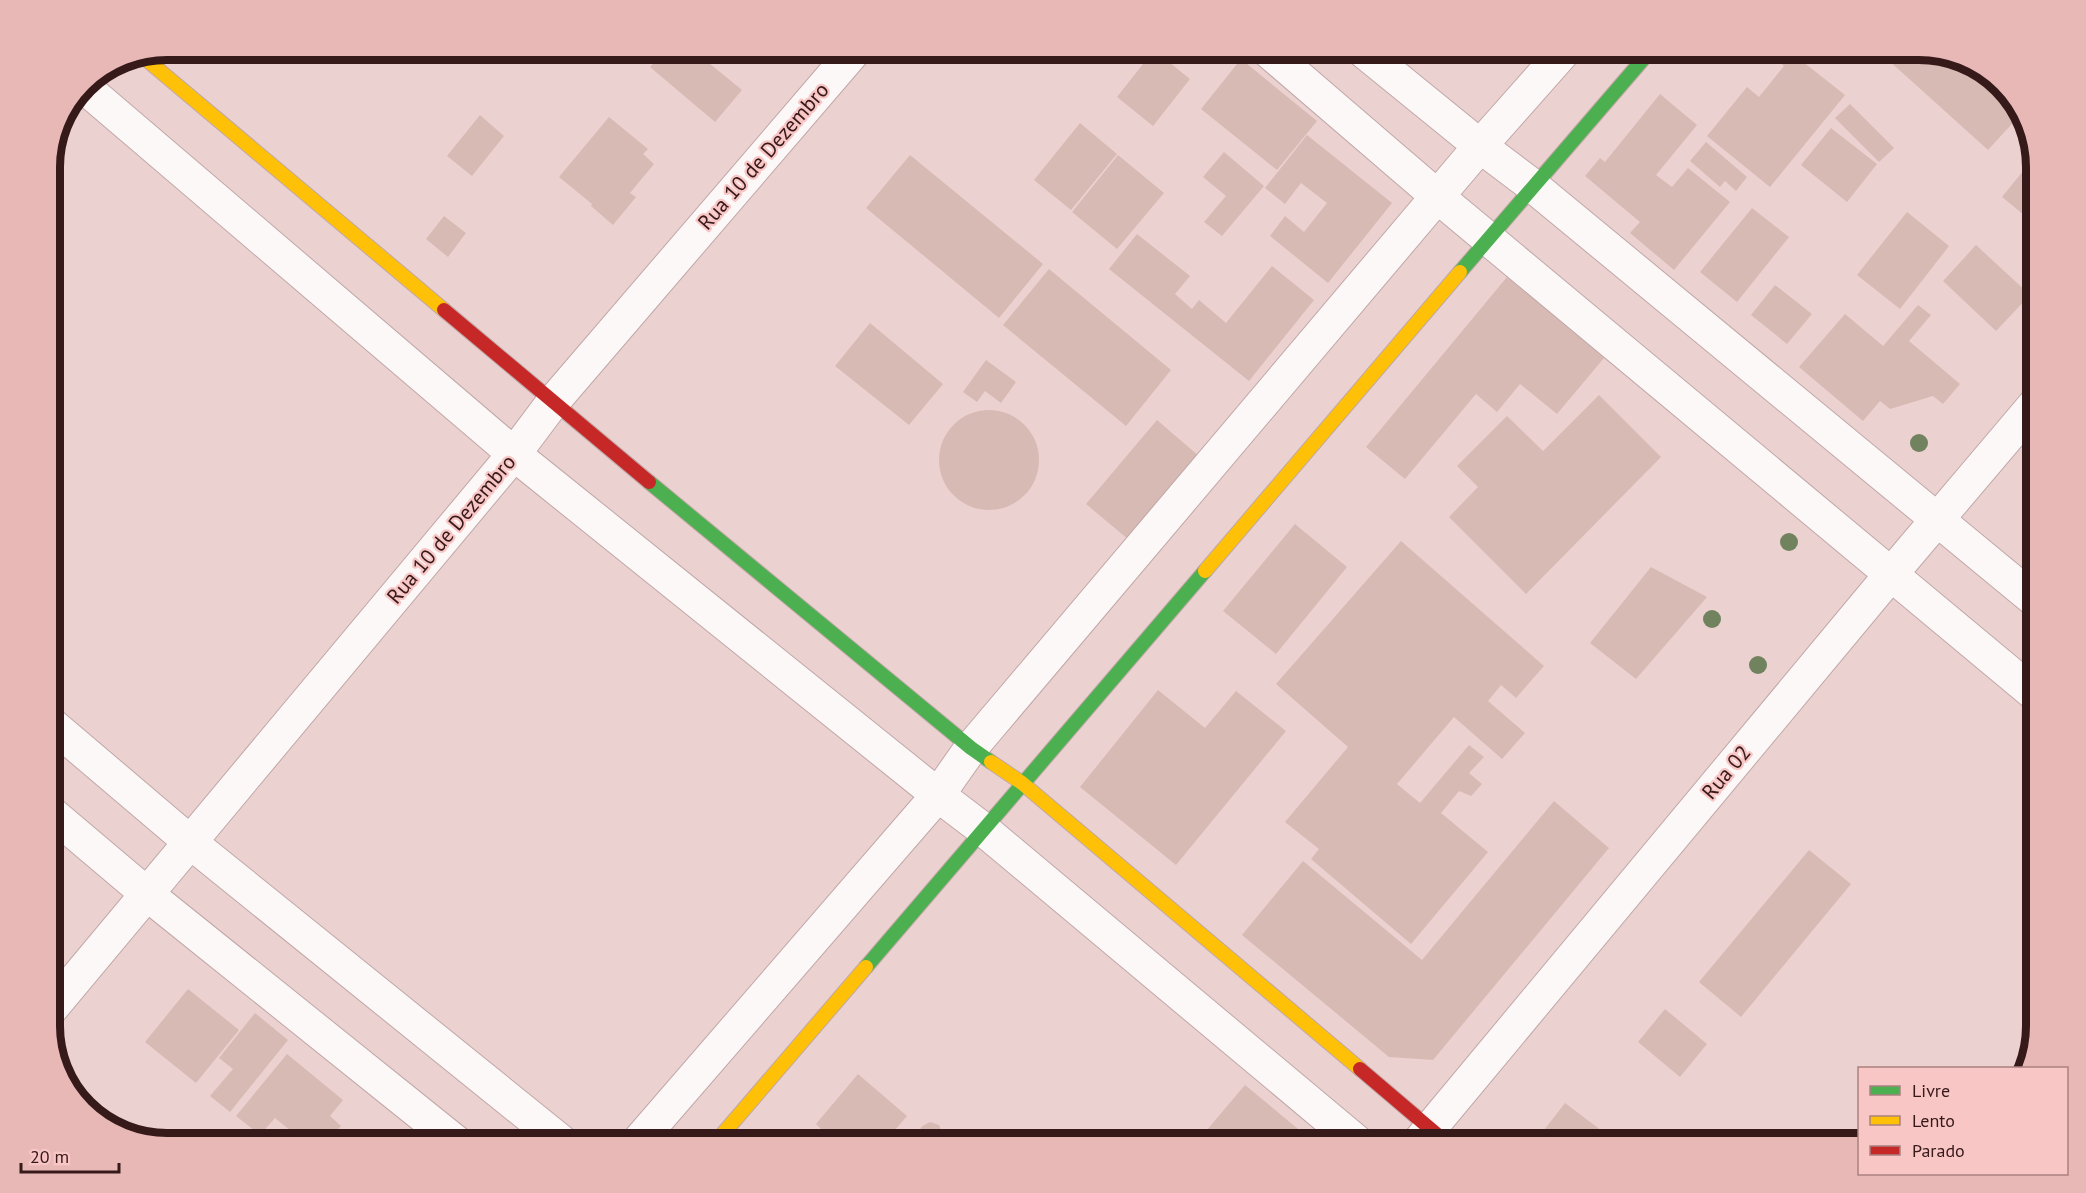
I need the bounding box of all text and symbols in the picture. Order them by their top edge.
street label: Rua 10 de Dezembro [692,77,834,235]
street label: Rua 10 de Dezembro [381,449,521,609]
street label: Rua 02 [1696,739,1756,805]
legend [1858,1067,2068,1175]
text: Livre [1912,1079,1950,1102]
text: Lento [1912,1109,1955,1132]
scale bar [21,1136,118,1174]
text: Parado [1912,1139,1965,1162]
text: 20 m [30,1145,69,1168]

